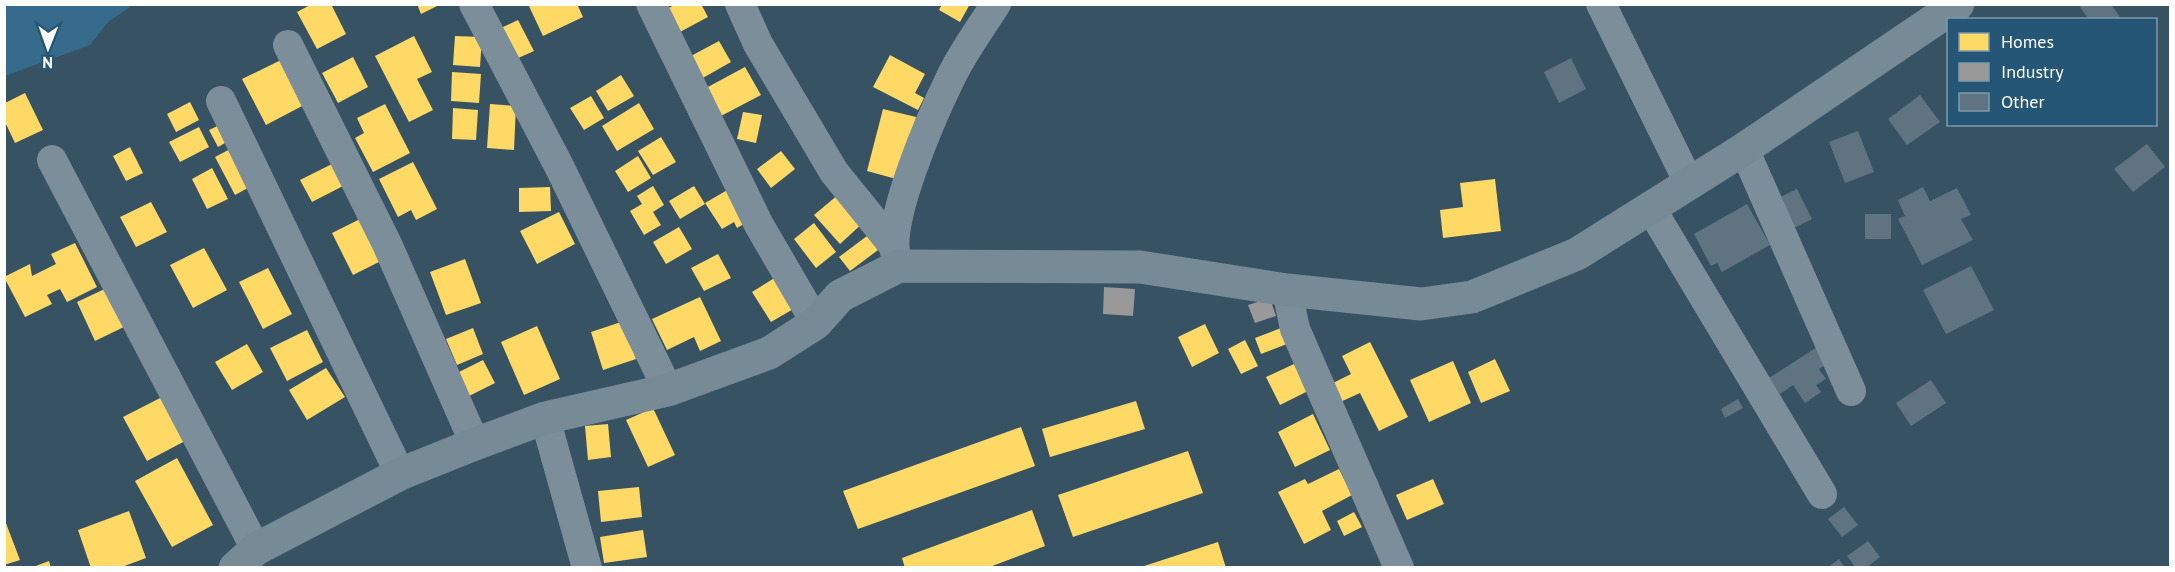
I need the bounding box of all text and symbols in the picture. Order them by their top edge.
north arrow [18,18,78,78]
legend [1947,18,2157,126]
text: Homes [2001,30,2054,53]
text: N [42,53,53,73]
text: Industry [2001,60,2064,83]
text: Other [2001,90,2045,113]

